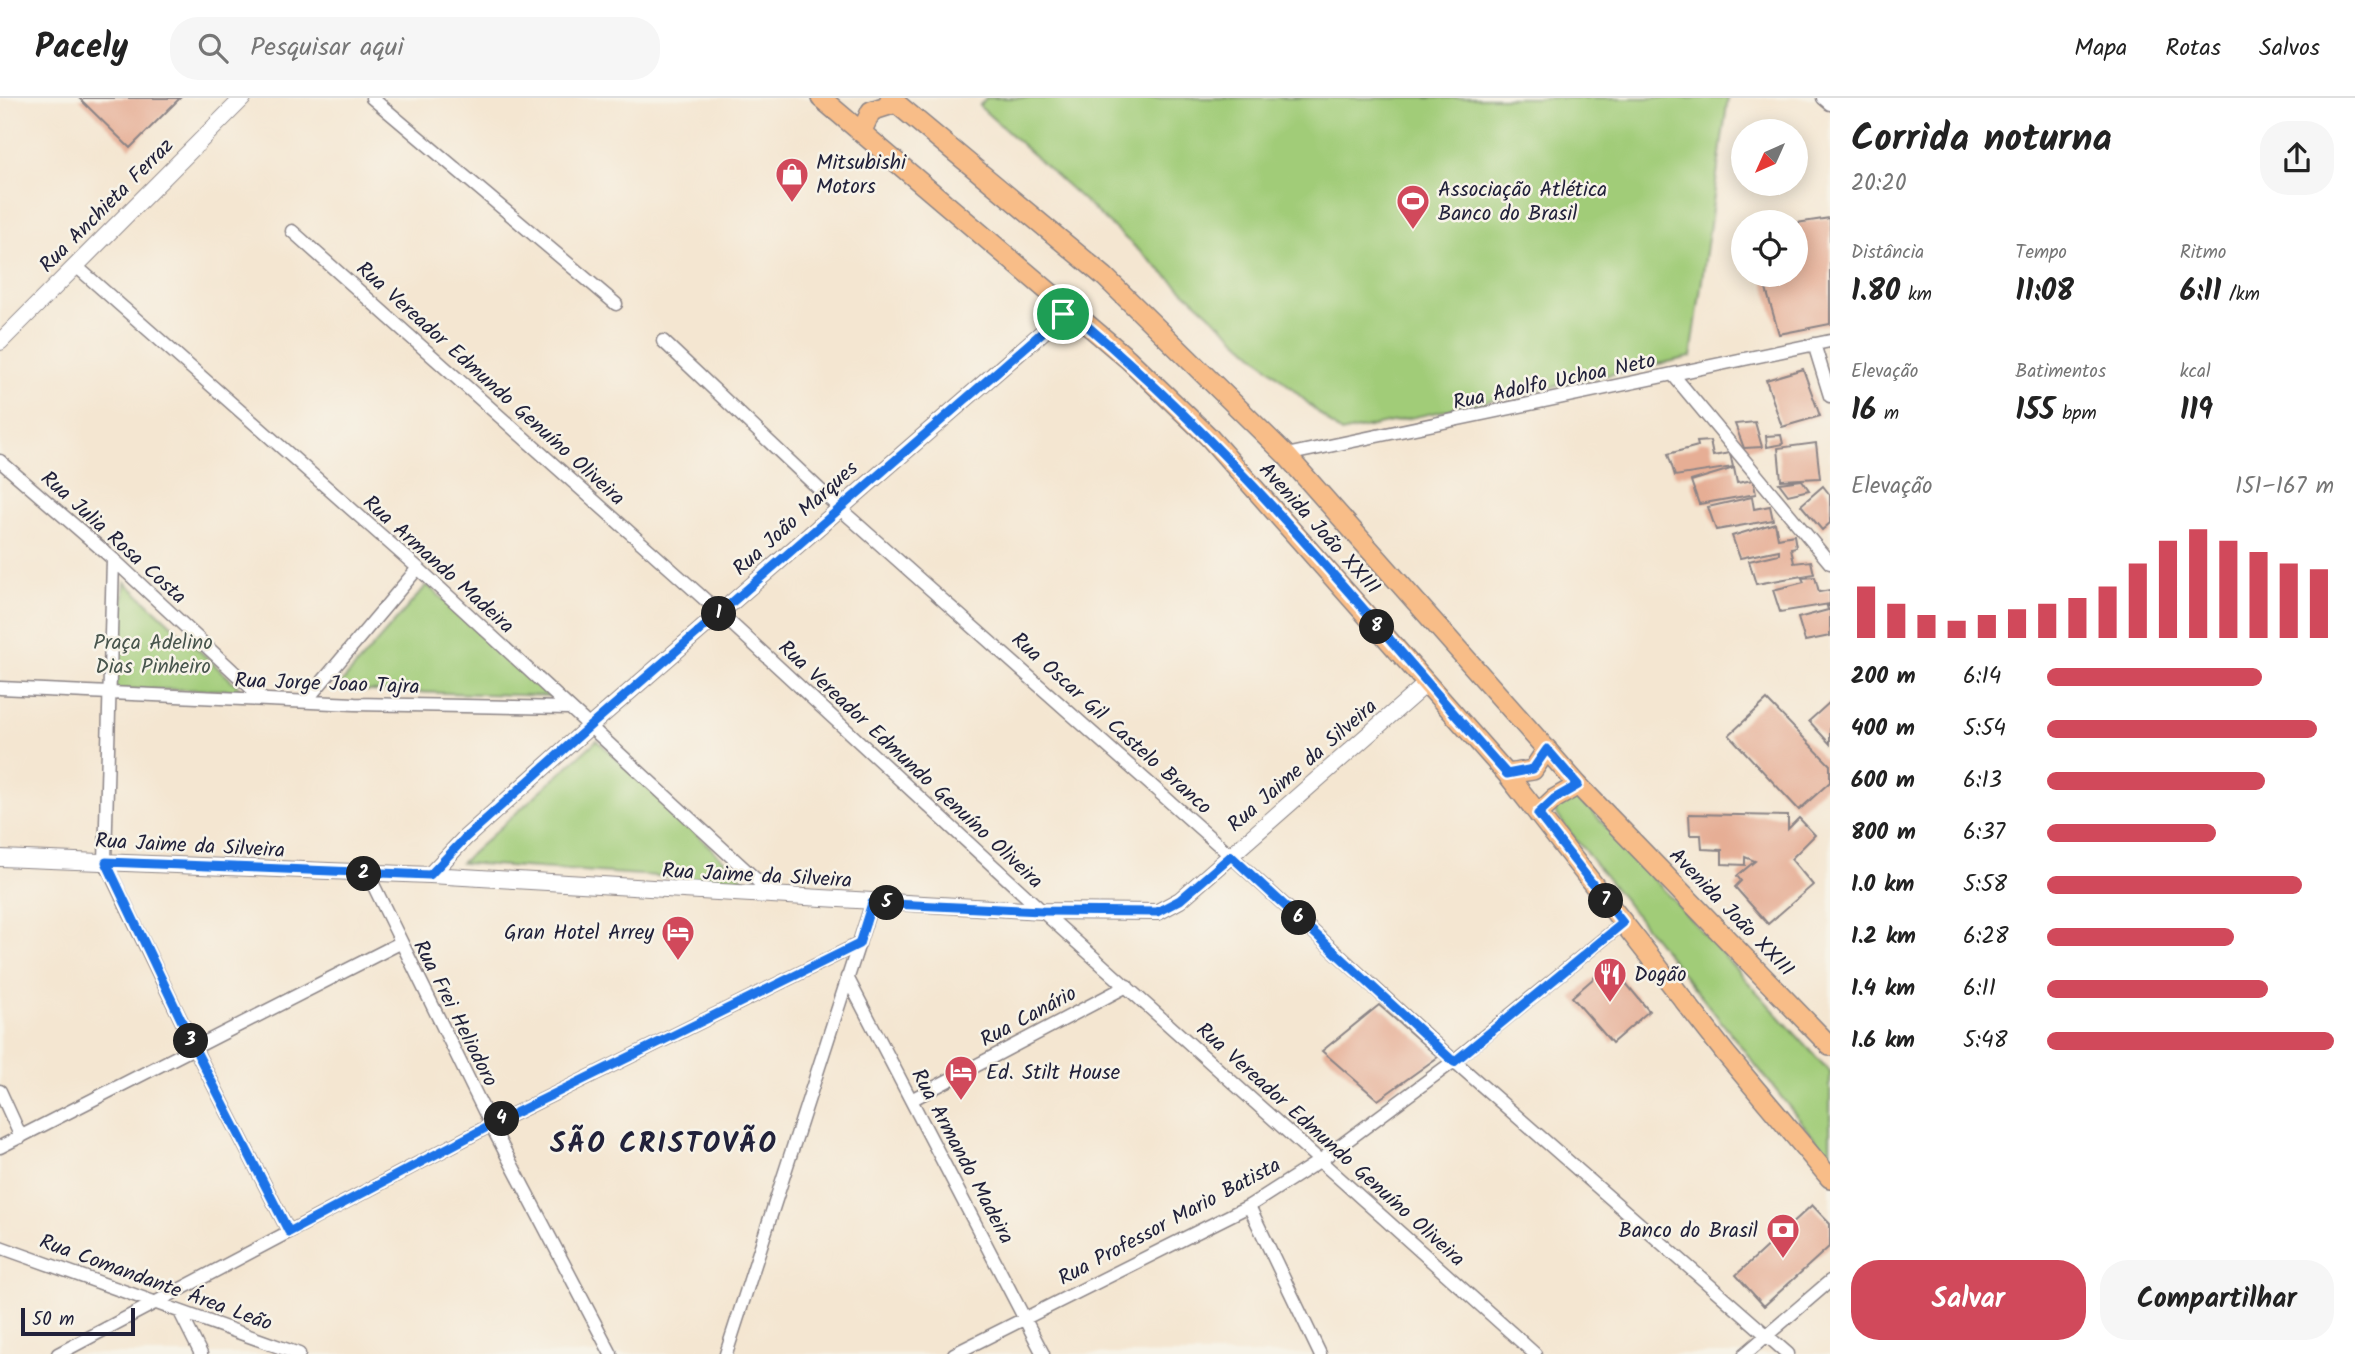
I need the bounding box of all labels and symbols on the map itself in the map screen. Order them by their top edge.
north arrow [1731,119,1808,196]
street label: Rua Anchieta Ferraz [32,131,182,281]
place label: Mitsubishi Motors [816,147,907,204]
shop icon: Mitsubishi Motors [773,155,811,204]
place label: Associação Atlética Banco do Brasil [1438,174,1607,231]
sports icon: Associação Atlética Banco do Brasil [1394,182,1432,231]
street label: Rua Vereador Edmundo Genuíno Oliveira [348,254,632,514]
pin [1033,284,1093,344]
street label: Rua Adolfo Uchoa Neto [1450,345,1659,420]
street label: Rua João Marques [726,453,866,585]
street label: Avenida João XXIII [1250,455,1388,603]
street label: Rua Julia Rosa Costa [32,463,194,613]
street label: Rua Armando Madeira [355,488,521,643]
pin: 1 [702,596,736,632]
pin: 8 [1360,610,1394,644]
street label: Rua Oscar Gil Castelo Branco [1003,625,1219,824]
park label: Praça Adelino Dias Pinheiro [93,627,213,684]
street label: Rua Vereador Edmundo Genuíno Oliveira [770,633,1050,897]
street label: Rua Jorge Joao Tajra [234,665,420,704]
street label: Rua Jaime da Silveira [1220,691,1386,841]
street label: Rua Jaime da Silveira [94,825,286,868]
street label: Avenida João XXIII [1660,841,1801,985]
street label: Rua Jaime da Silveira [661,855,853,898]
pin: 2 [346,856,382,892]
pin: 7 [1588,884,1624,918]
pin: 5 [870,886,904,920]
pin: 6 [1282,900,1316,936]
hotel icon: Gran Hotel Arrey [659,913,697,962]
place label: Gran Hotel Arrey [504,917,654,950]
street label: Rua Frei Heliodoro [403,934,506,1093]
restaurant icon: Dogão [1591,955,1629,1004]
place label: Dogão [1634,959,1686,992]
street label: Rua Canário [974,978,1083,1057]
street label: Rua Vereador Edmundo Genuíno Oliveira [1188,1015,1472,1275]
pin: 3 [174,1024,208,1058]
hotel icon: Ed. Stilt House [942,1053,980,1102]
place label: Ed. Stilt House [986,1057,1121,1090]
street label: Rua Armando Madeira [901,1063,1022,1250]
pin: 4 [484,1102,520,1136]
district label: SÃO CRISTOVÃO [550,1122,778,1167]
street label: Rua Professor Mario Batista [1052,1149,1287,1295]
bank icon: Banco do Brasil [1764,1211,1802,1260]
place label: Banco do Brasil [1619,1215,1758,1248]
street label: Rua Comandante Área Leão [34,1226,277,1341]
scale bar [21,1305,135,1337]

